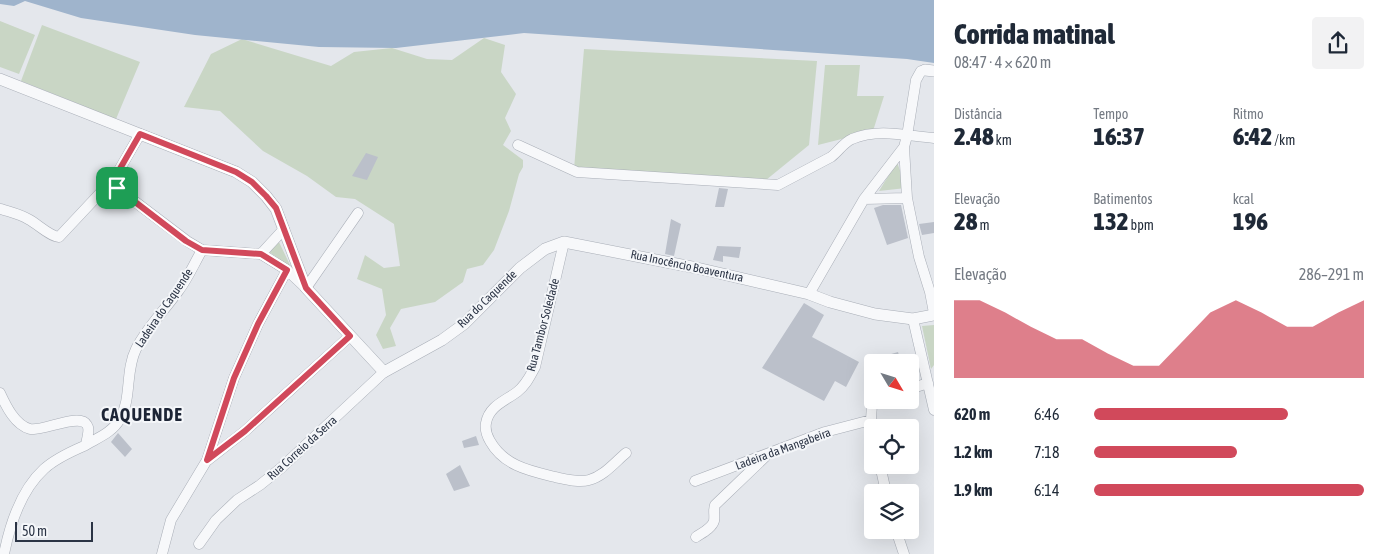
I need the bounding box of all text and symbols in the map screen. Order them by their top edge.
button: share [1312,17,1364,69]
text: Corrida matinal [954,18,1115,50]
text: 08:47 · 4 × 620 m [954,53,1051,71]
text: Distância [954,106,1002,122]
text: Tempo [1093,106,1128,122]
text: Ritmo [1233,106,1264,122]
text: 2.48 [954,122,994,150]
text: 16:37 [1093,122,1145,150]
text: 6:42 [1233,122,1272,150]
text: km [994,132,1012,148]
text: /km [1272,132,1295,148]
pin [96,167,138,209]
icon: arrive [103,174,131,202]
text: Elevação [954,191,1000,207]
text: Batimentos [1093,191,1152,207]
text: kcal [1233,191,1254,207]
text: 28 [954,207,978,235]
text: 132 [1093,207,1129,235]
text: 196 [1233,207,1268,235]
text: m [978,217,990,233]
text: bpm [1129,217,1154,233]
street label: Rua Inocêncio Boaventura [629,247,745,285]
text: Elevação [954,265,1007,283]
text: 286–291 m [1299,265,1364,283]
street label: Ladeira do Caquende [132,266,196,350]
street label: Rua do Caquende [454,267,520,331]
street label: Rua Tambor Soledade [524,277,562,373]
north arrow [864,354,919,409]
map controls [864,354,919,539]
district label: CAQUENDE [101,404,183,425]
text: 620 m [954,405,990,423]
text: 6:46 [1034,405,1059,423]
street label: Rua Correio da Serra [264,413,340,483]
button: locate [864,419,919,474]
street label: Ladeira da Mangabeira [733,425,833,473]
text: 1.2 km [954,443,993,461]
text: 7:18 [1034,443,1059,461]
text: 1.9 km [954,481,993,499]
text: 6:14 [1034,481,1059,499]
button: layers [864,484,919,539]
scale bar [15,519,92,542]
text: 50 m [22,523,47,539]

